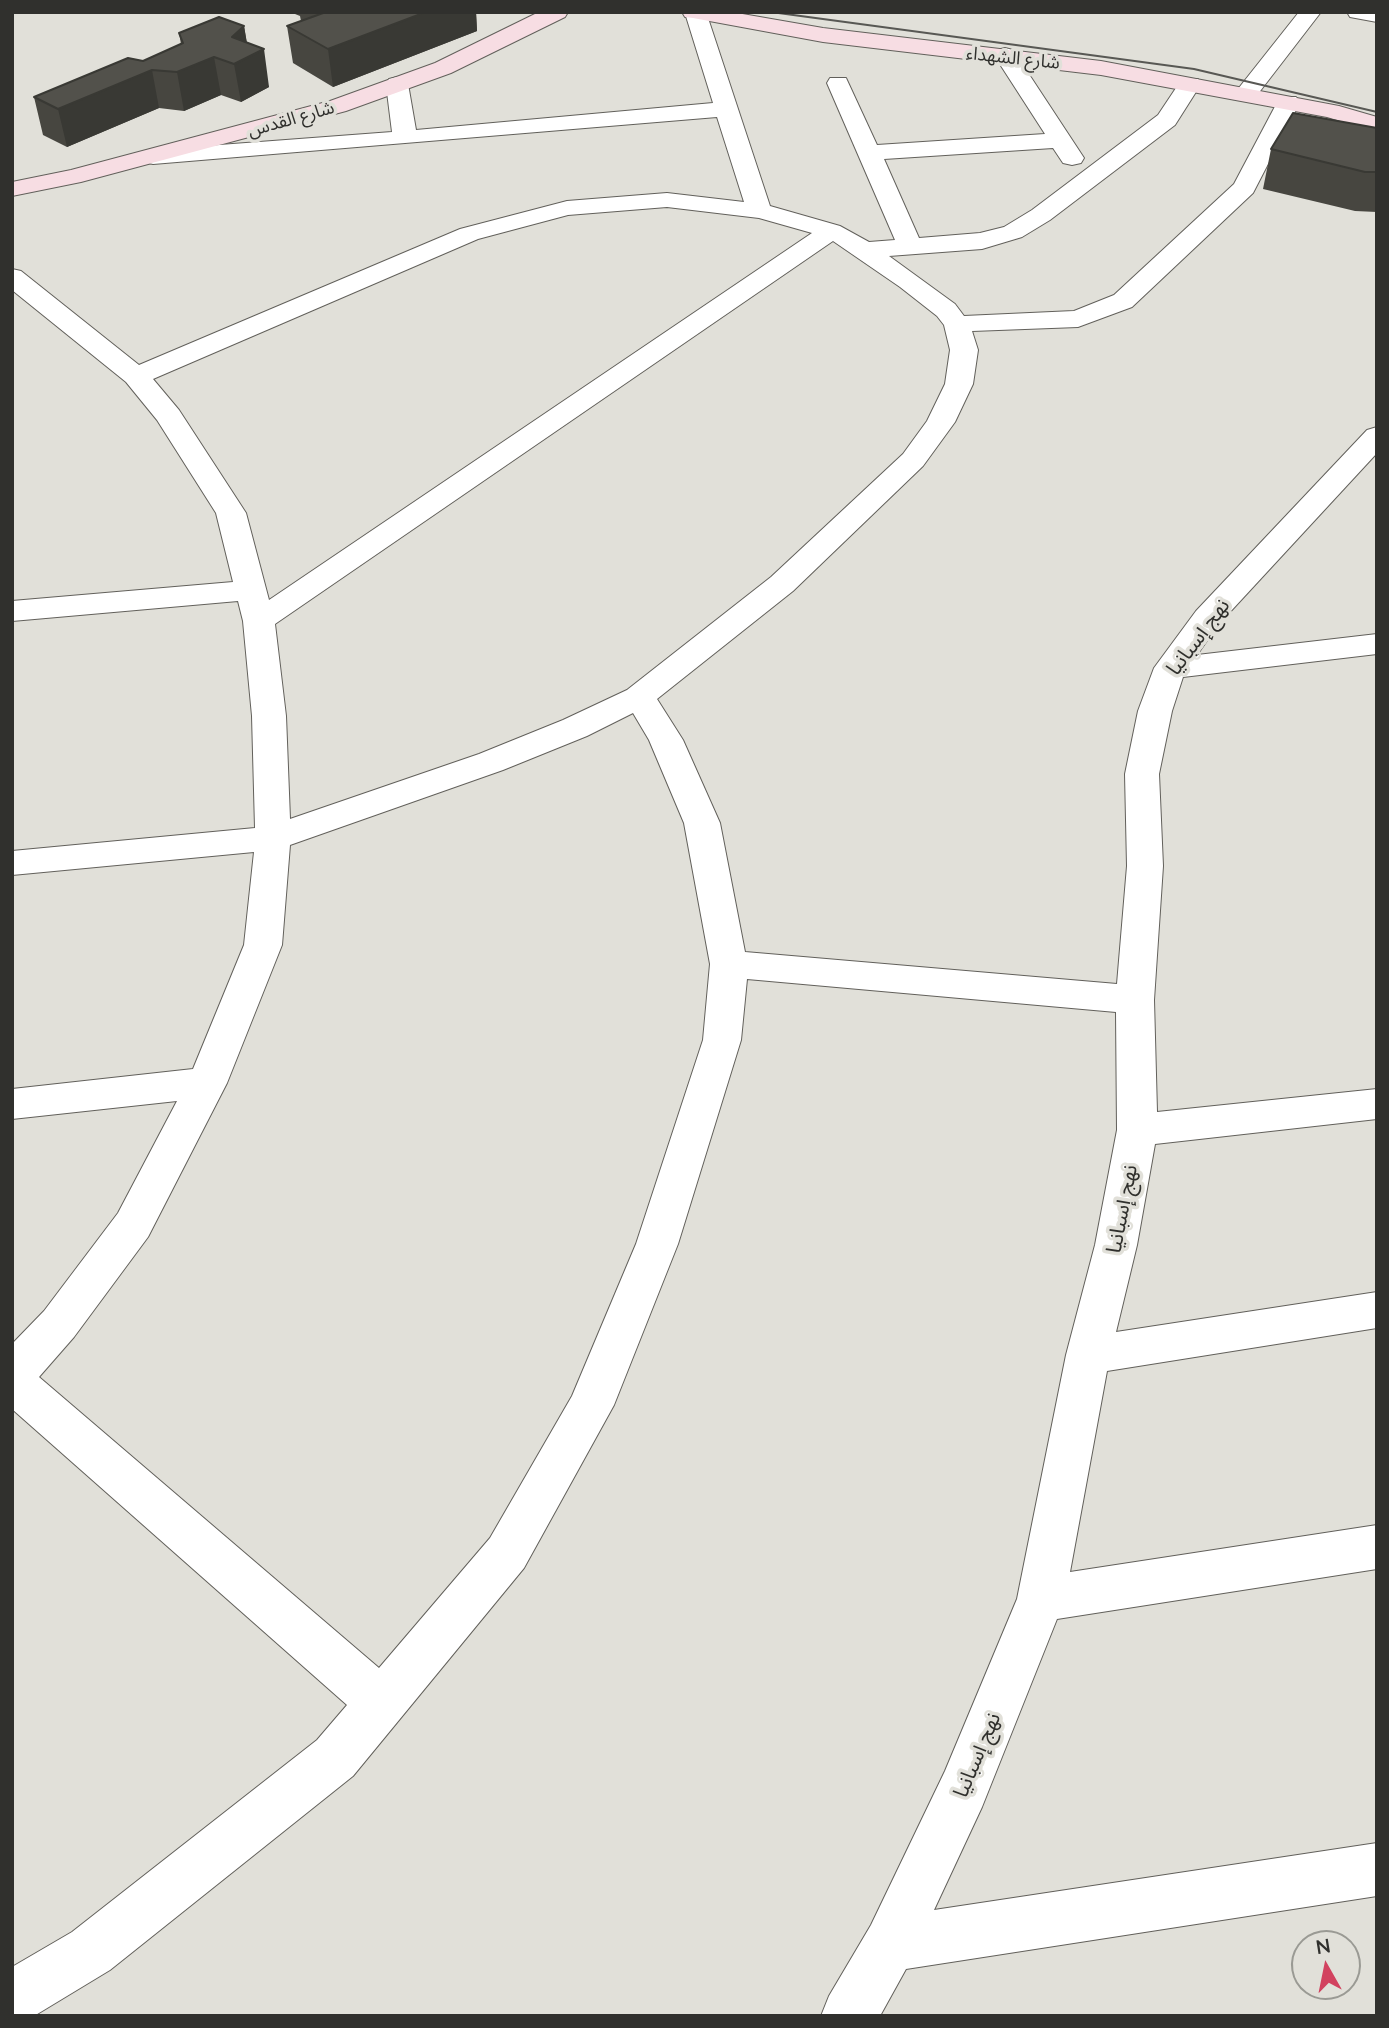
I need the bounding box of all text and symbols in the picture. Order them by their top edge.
street label: شارع الشهداء [965,42,1061,74]
street label: شارع القدس [245,96,337,142]
street label: نهج إسبانيا [1161,594,1235,680]
street label: نهج إسبانيا [1101,1163,1143,1255]
street label: نهج إسبانيا [948,1709,1006,1801]
north arrow [1291,1930,1361,2000]
text: N [1314,1933,1332,1958]

